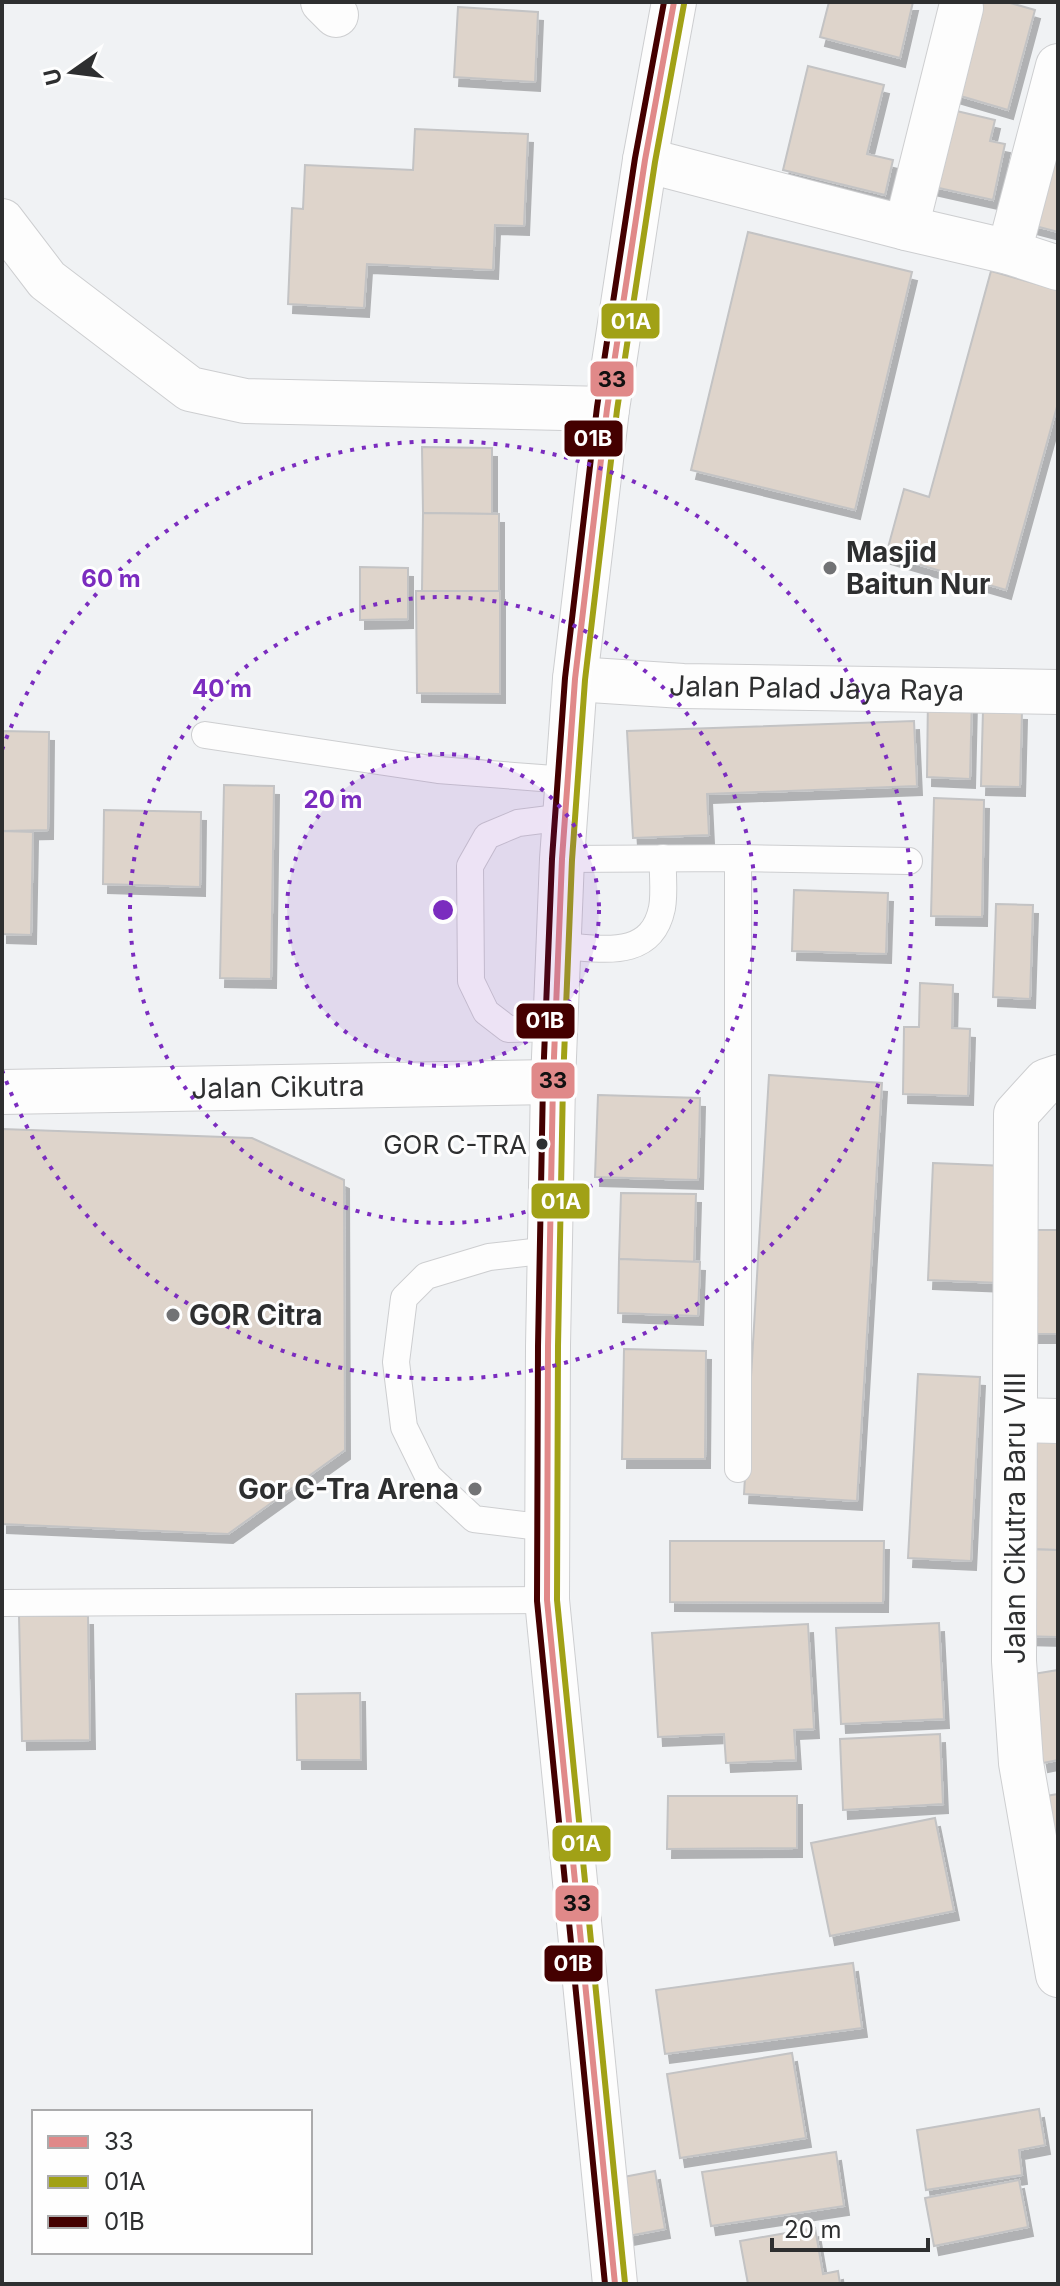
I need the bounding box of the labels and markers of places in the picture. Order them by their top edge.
place label: Masjid Baitun Nur [846,535,990,601]
marker: Masjid Baitun Nur [821,559,839,577]
centre of rings [429,896,457,924]
place label: GOR C-TRA [383,1129,527,1160]
marker: GOR C-TRA [534,1136,550,1152]
place label: GOR Citra [189,1298,322,1332]
marker: GOR Citra [164,1306,182,1324]
place label: Gor C-Tra Arena [238,1472,459,1506]
marker: Gor C-Tra Arena [466,1480,484,1498]

